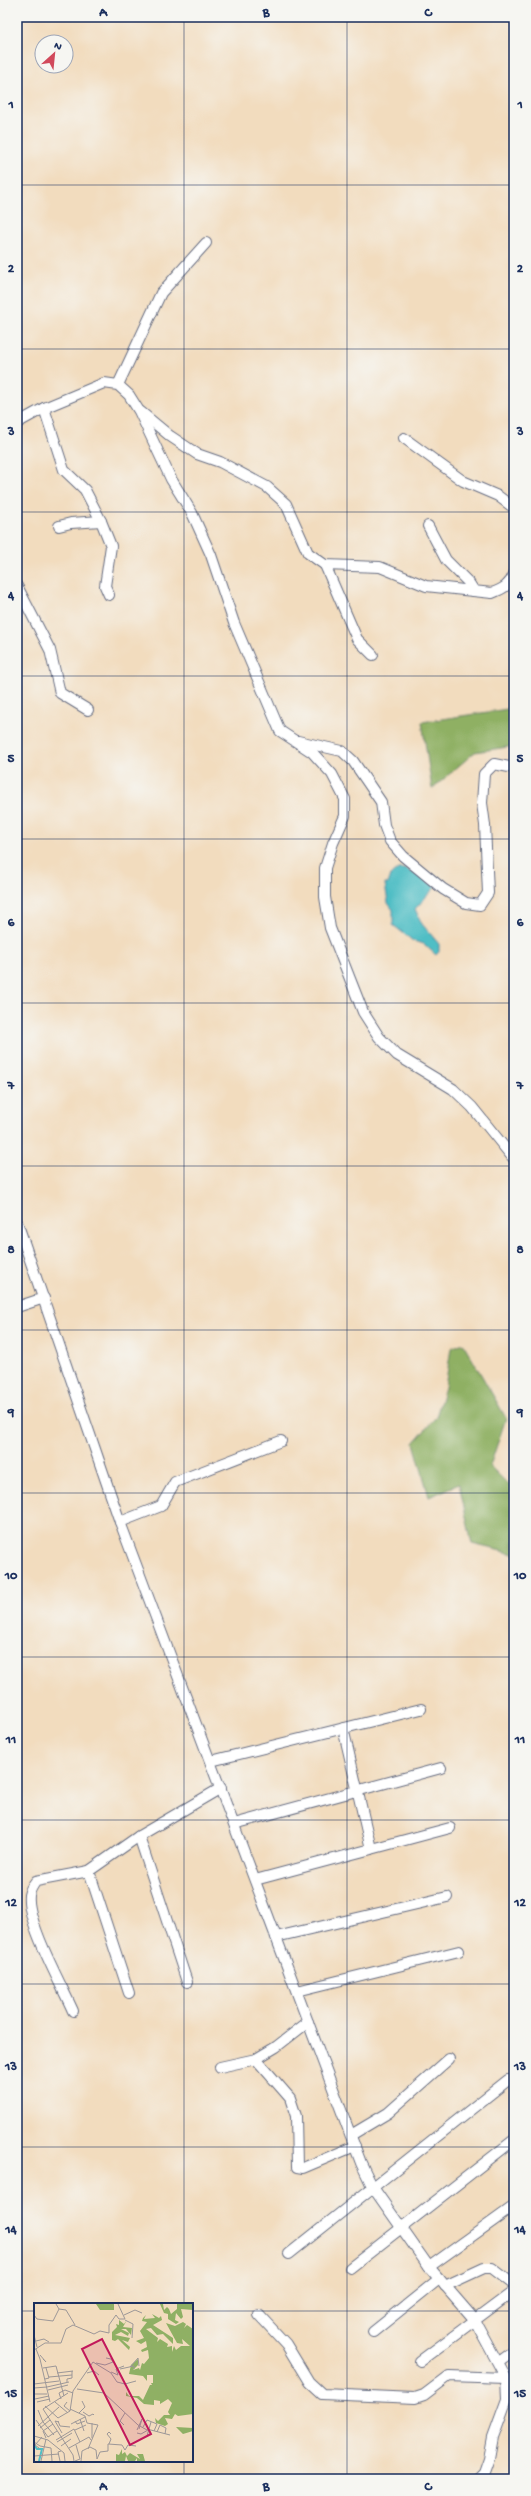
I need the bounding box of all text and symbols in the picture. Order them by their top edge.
text: A [98,6,108,21]
text: B [262,6,271,21]
text: C [423,6,433,21]
north arrow [34,34,74,74]
text: N [52,40,64,54]
text: 1 [7,98,14,113]
text: 1 [516,98,523,113]
text: 2 [8,262,15,277]
text: 2 [517,262,524,277]
text: 3 [7,425,15,440]
text: 3 [516,425,524,440]
text: 4 [7,589,15,604]
text: 4 [516,589,524,604]
text: 5 [8,752,15,767]
text: 5 [517,752,524,767]
text: 6 [8,916,15,931]
text: 6 [517,916,524,931]
text: 7 [7,1079,16,1094]
text: 7 [516,1079,525,1094]
text: 8 [7,1243,15,1258]
text: 8 [516,1243,524,1258]
text: 9 [7,1406,15,1421]
text: 9 [516,1406,524,1421]
text: 10 [4,1569,18,1584]
text: 10 [513,1569,527,1584]
text: 11 [5,1733,16,1748]
text: 11 [514,1733,525,1748]
text: 12 [4,1896,17,1911]
text: 12 [513,1896,526,1911]
text: 13 [4,2060,17,2075]
text: 13 [513,2060,526,2075]
text: 14 [4,2223,18,2238]
text: 14 [513,2223,527,2238]
inset map [34,2303,193,2462]
text: 15 [4,2387,17,2402]
text: 15 [513,2387,526,2402]
text: A [98,2480,108,2495]
text: B [262,2480,271,2495]
text: C [423,2480,433,2495]

